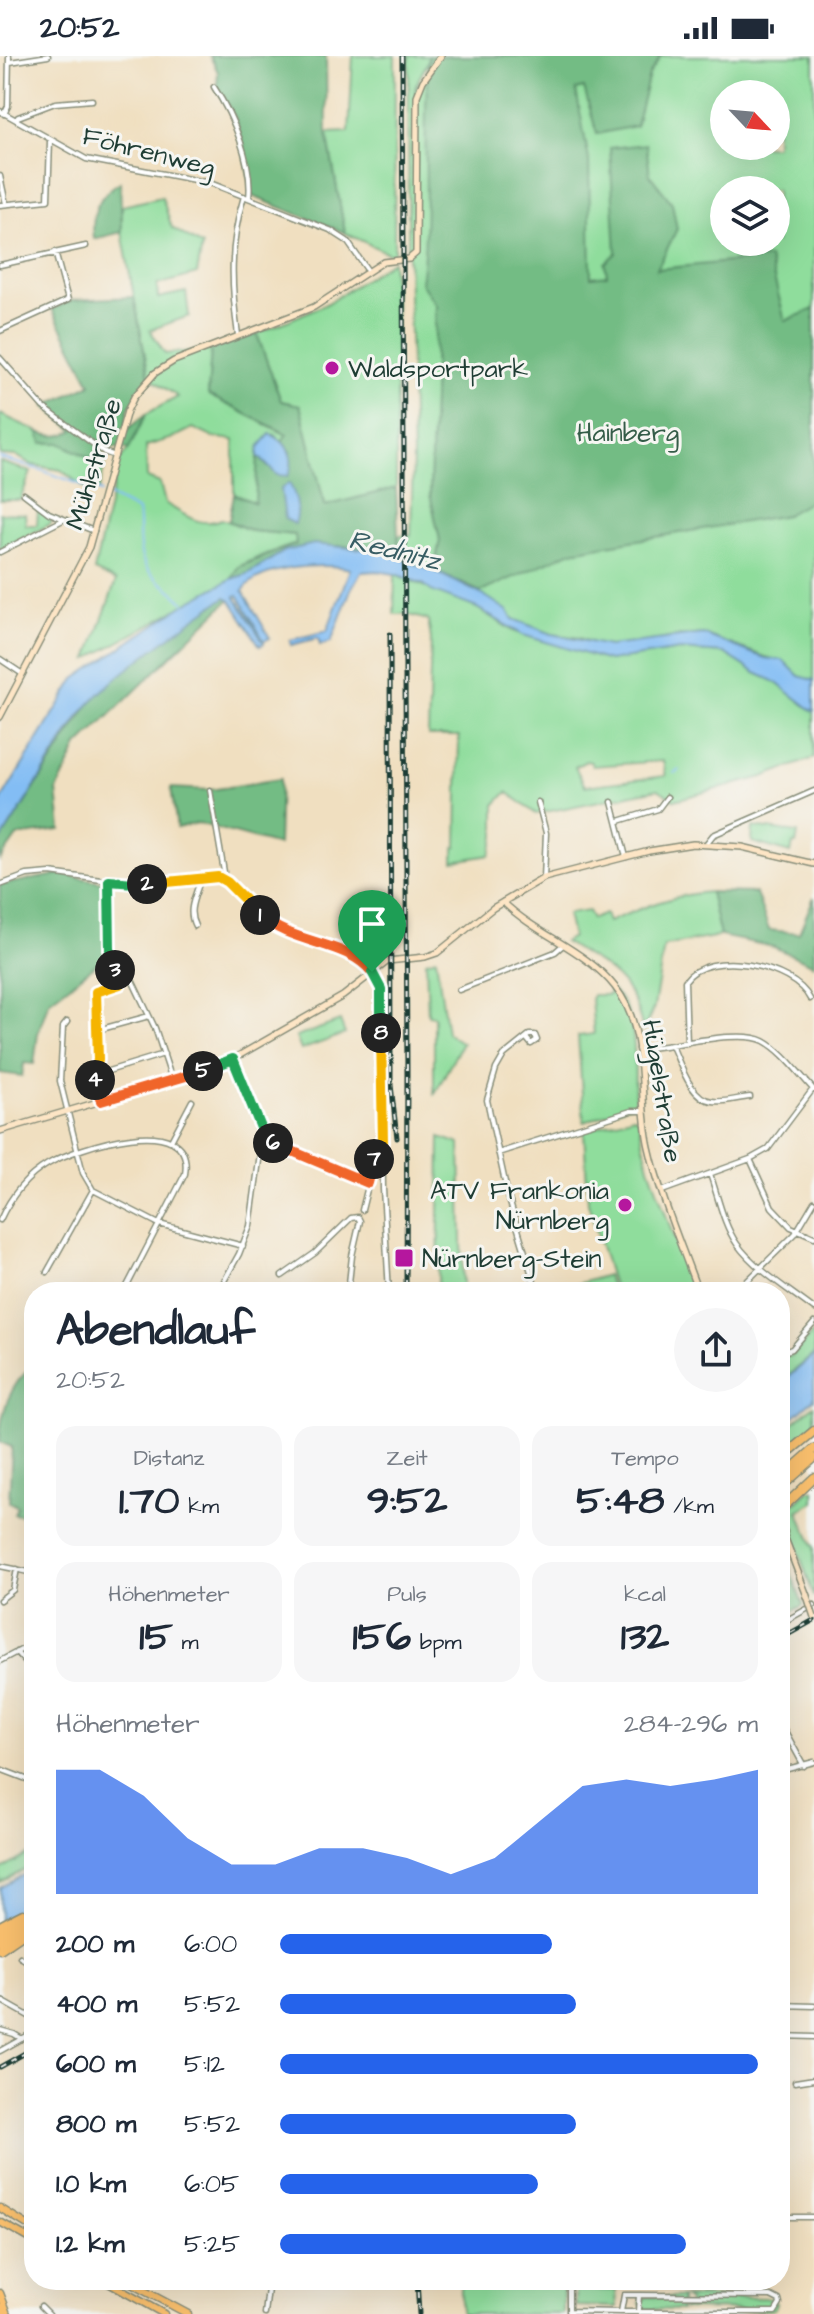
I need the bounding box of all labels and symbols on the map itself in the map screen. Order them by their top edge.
north arrow [710,80,790,160]
street label: Föhrenweg [78,118,219,188]
place label: Waldsportpark [348,351,528,387]
marker: Waldsportpark [323,359,341,377]
street label: Mühlstraße [57,394,131,534]
park label: Hainberg [577,415,679,453]
water label: Rednitz [345,520,446,581]
pin: 2 [127,864,167,904]
pin [338,890,406,972]
pin: 1 [240,895,280,935]
pin: 3 [95,950,135,990]
pin: 8 [361,1013,401,1053]
street label: Hügelstraße [631,1017,691,1165]
pin: 5 [183,1051,223,1091]
pin: 4 [75,1060,115,1100]
pin: 6 [253,1123,293,1163]
pin: 7 [354,1139,394,1179]
place label: ATV Frankonia Nürnberg [430,1173,609,1241]
marker: ATV Frankonia Nürnberg [616,1196,634,1214]
place label: Nürnberg-Stein [422,1241,602,1279]
marker: Nürnberg-Stein [393,1247,415,1269]

